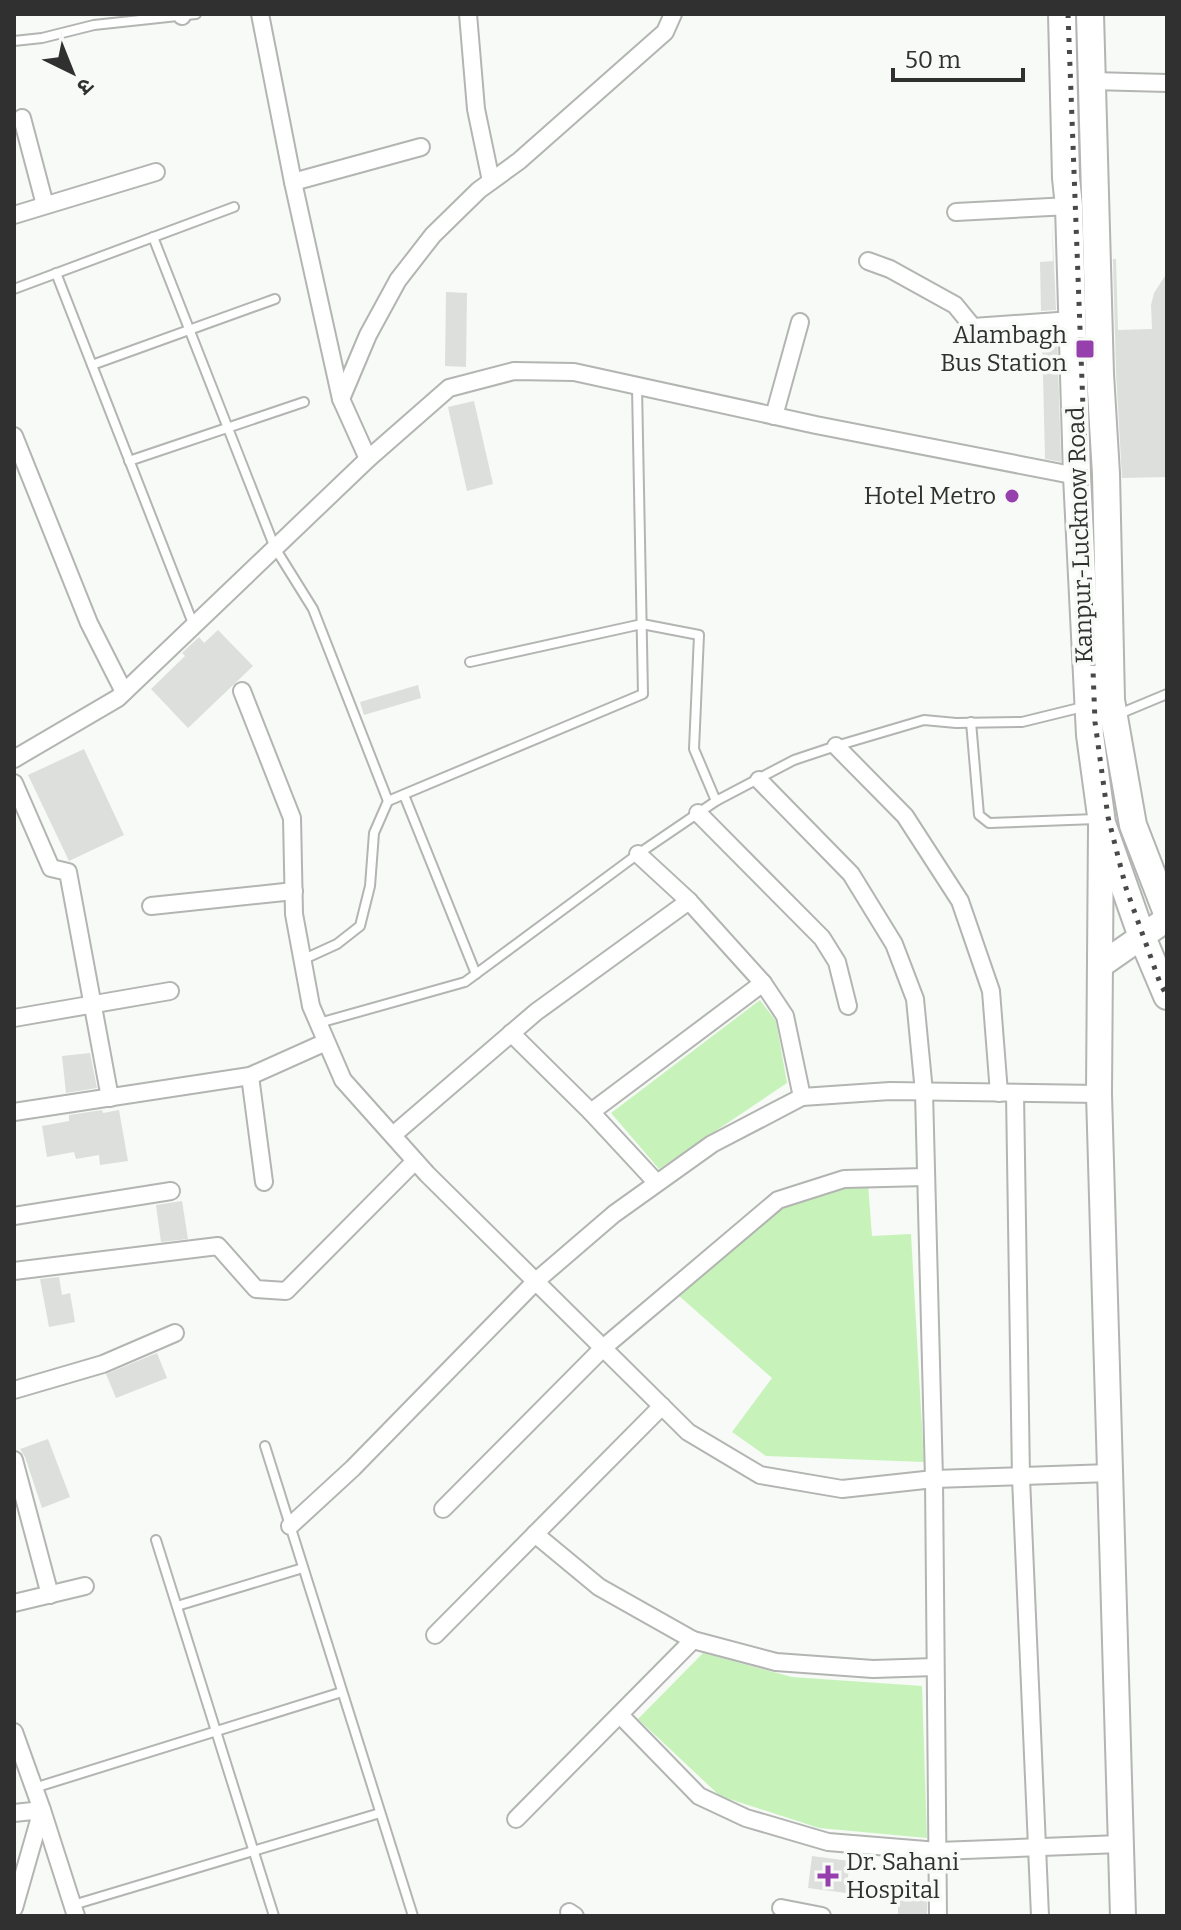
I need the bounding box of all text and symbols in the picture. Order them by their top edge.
north arrow [32,32,112,112]
scale bar [893,32,1023,82]
text: 50 m [905,46,961,74]
text: उ [71,72,99,101]
place label: Alambagh Bus Station [940,321,1067,377]
marker: Alambagh Bus Station [1074,338,1096,360]
street label: Kanpur-Lucknow Road [1062,406,1098,664]
place label: Hotel Metro [864,482,996,510]
marker: Hotel Metro [1003,487,1021,505]
place label: Dr. Sahani Hospital [846,1848,959,1904]
marker: Dr. Sahani Hospital [817,1865,839,1887]

